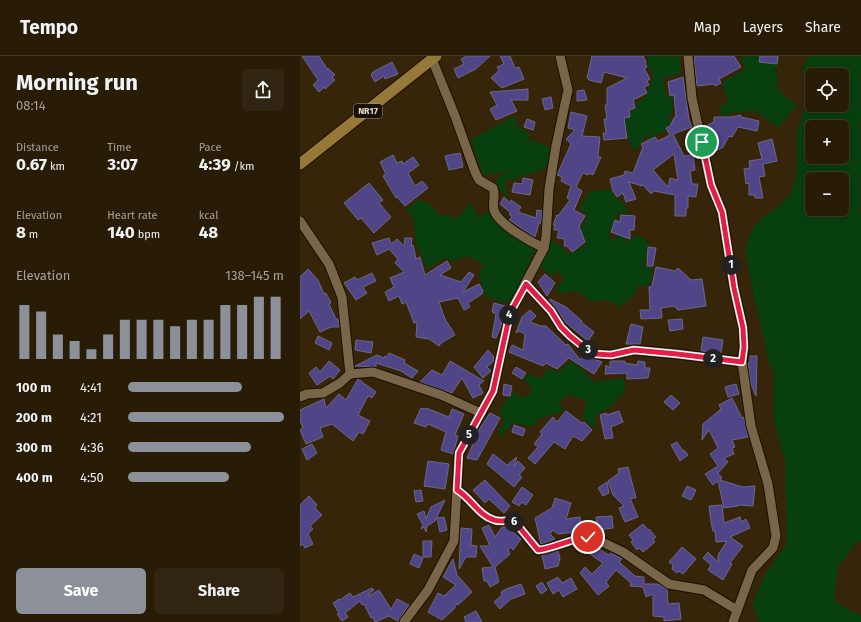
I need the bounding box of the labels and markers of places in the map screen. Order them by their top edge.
pin [685,125,719,159]
pin: 1 [721,255,741,275]
pin: 4 [499,305,519,325]
pin: 3 [578,340,598,360]
pin: 2 [703,349,723,369]
pin: 5 [459,425,479,445]
pin: 6 [504,512,524,532]
pin [571,520,605,554]

